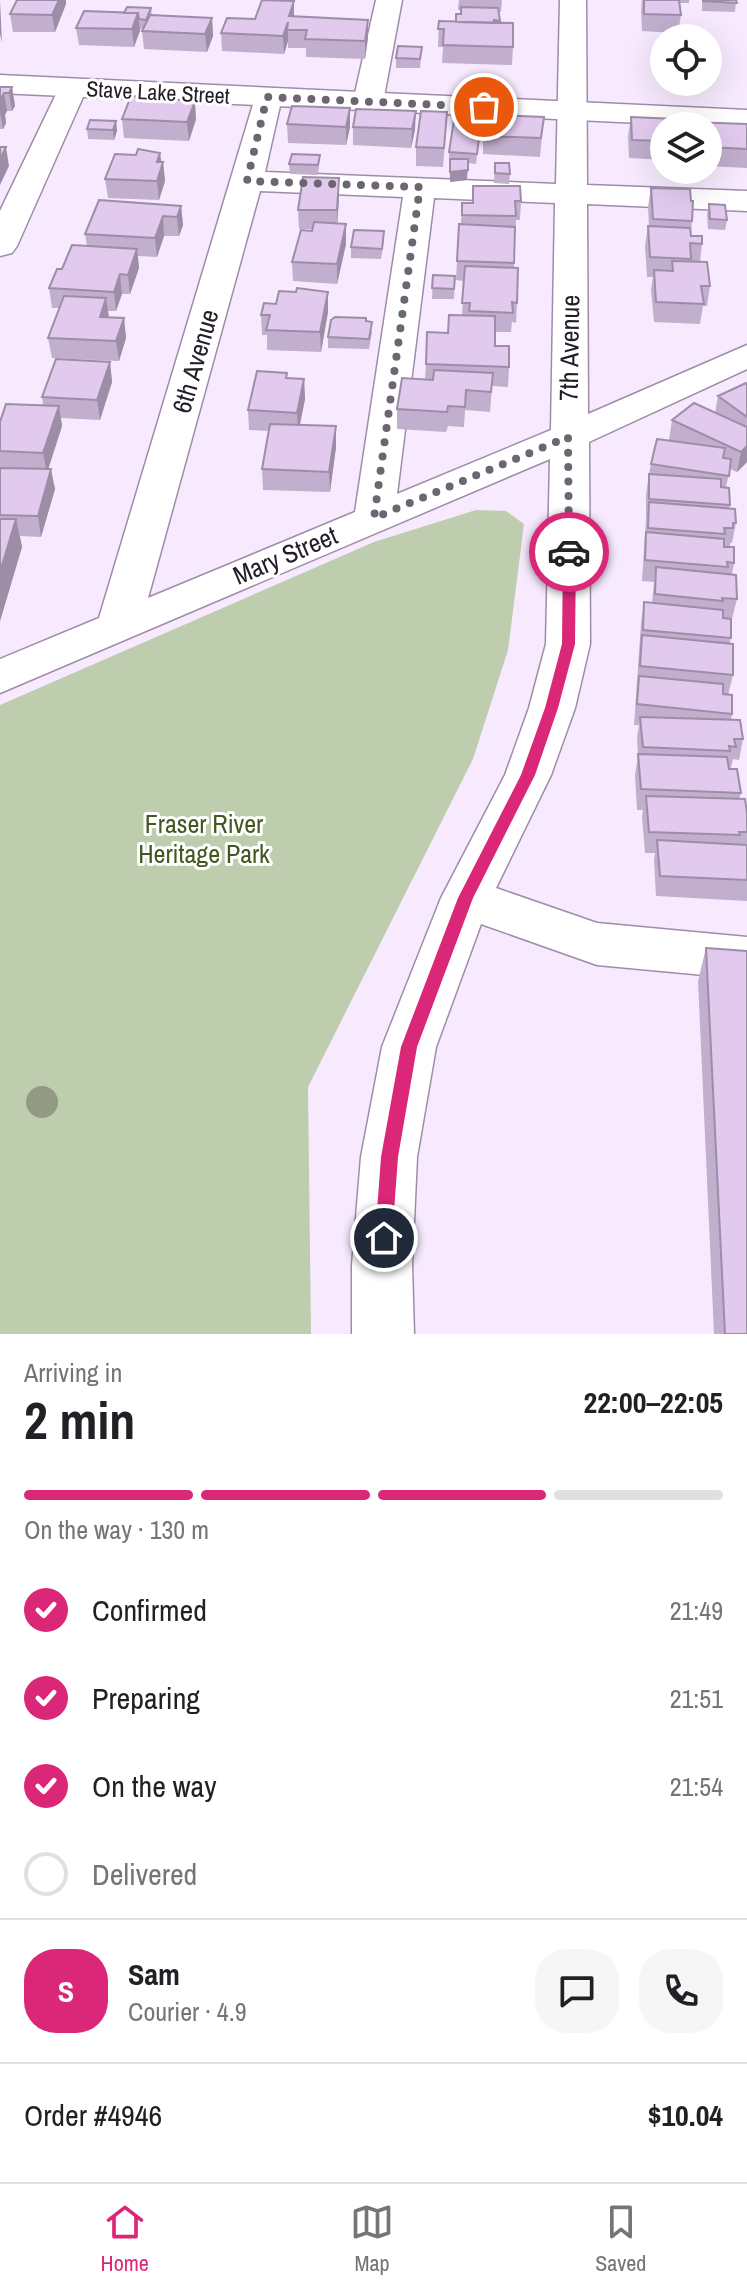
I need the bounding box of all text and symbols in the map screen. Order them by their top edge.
map controls [650,24,722,184]
button: locate [650,24,722,96]
street label: Stave Lake Street [86,73,230,111]
pin [450,73,518,141]
icon: bag [462,85,506,129]
button: layers [650,112,722,184]
street label: 7th Avenue [551,295,587,401]
street label: 6th Avenue [164,305,226,417]
courier [529,512,609,592]
street label: Mary Street [227,517,343,593]
icon: car [547,530,591,574]
park label: Fraser River Heritage Park [138,806,270,871]
pin [350,1204,418,1272]
icon: home [362,1216,406,1260]
text: Arriving in [24,1355,122,1390]
text: 22:00–22:05 [584,1382,723,1422]
text: 2 min [24,1385,135,1455]
text: On the way · 130 m [24,1512,209,1547]
icon: check [24,1588,68,1632]
text: Confirmed [92,1590,207,1630]
text: 21:49 [670,1593,723,1628]
icon: check [24,1676,68,1720]
text: Preparing [92,1678,200,1718]
text: 21:51 [670,1681,723,1716]
icon: check [24,1764,68,1808]
text: On the way [92,1766,216,1806]
text: 21:54 [670,1769,723,1804]
text: Delivered [92,1854,197,1894]
button: chat [535,1949,619,2033]
button: phone [639,1949,723,2033]
text: Sam [128,1954,180,1994]
text: S [58,1971,74,2011]
text: Courier · 4.9 [128,1994,247,2029]
text: Order #4946 [24,2095,162,2135]
text: $10.04 [648,2095,723,2135]
tab: Home [101,2200,149,2278]
tab: Map [350,2200,394,2278]
tab: Saved [595,2200,646,2278]

